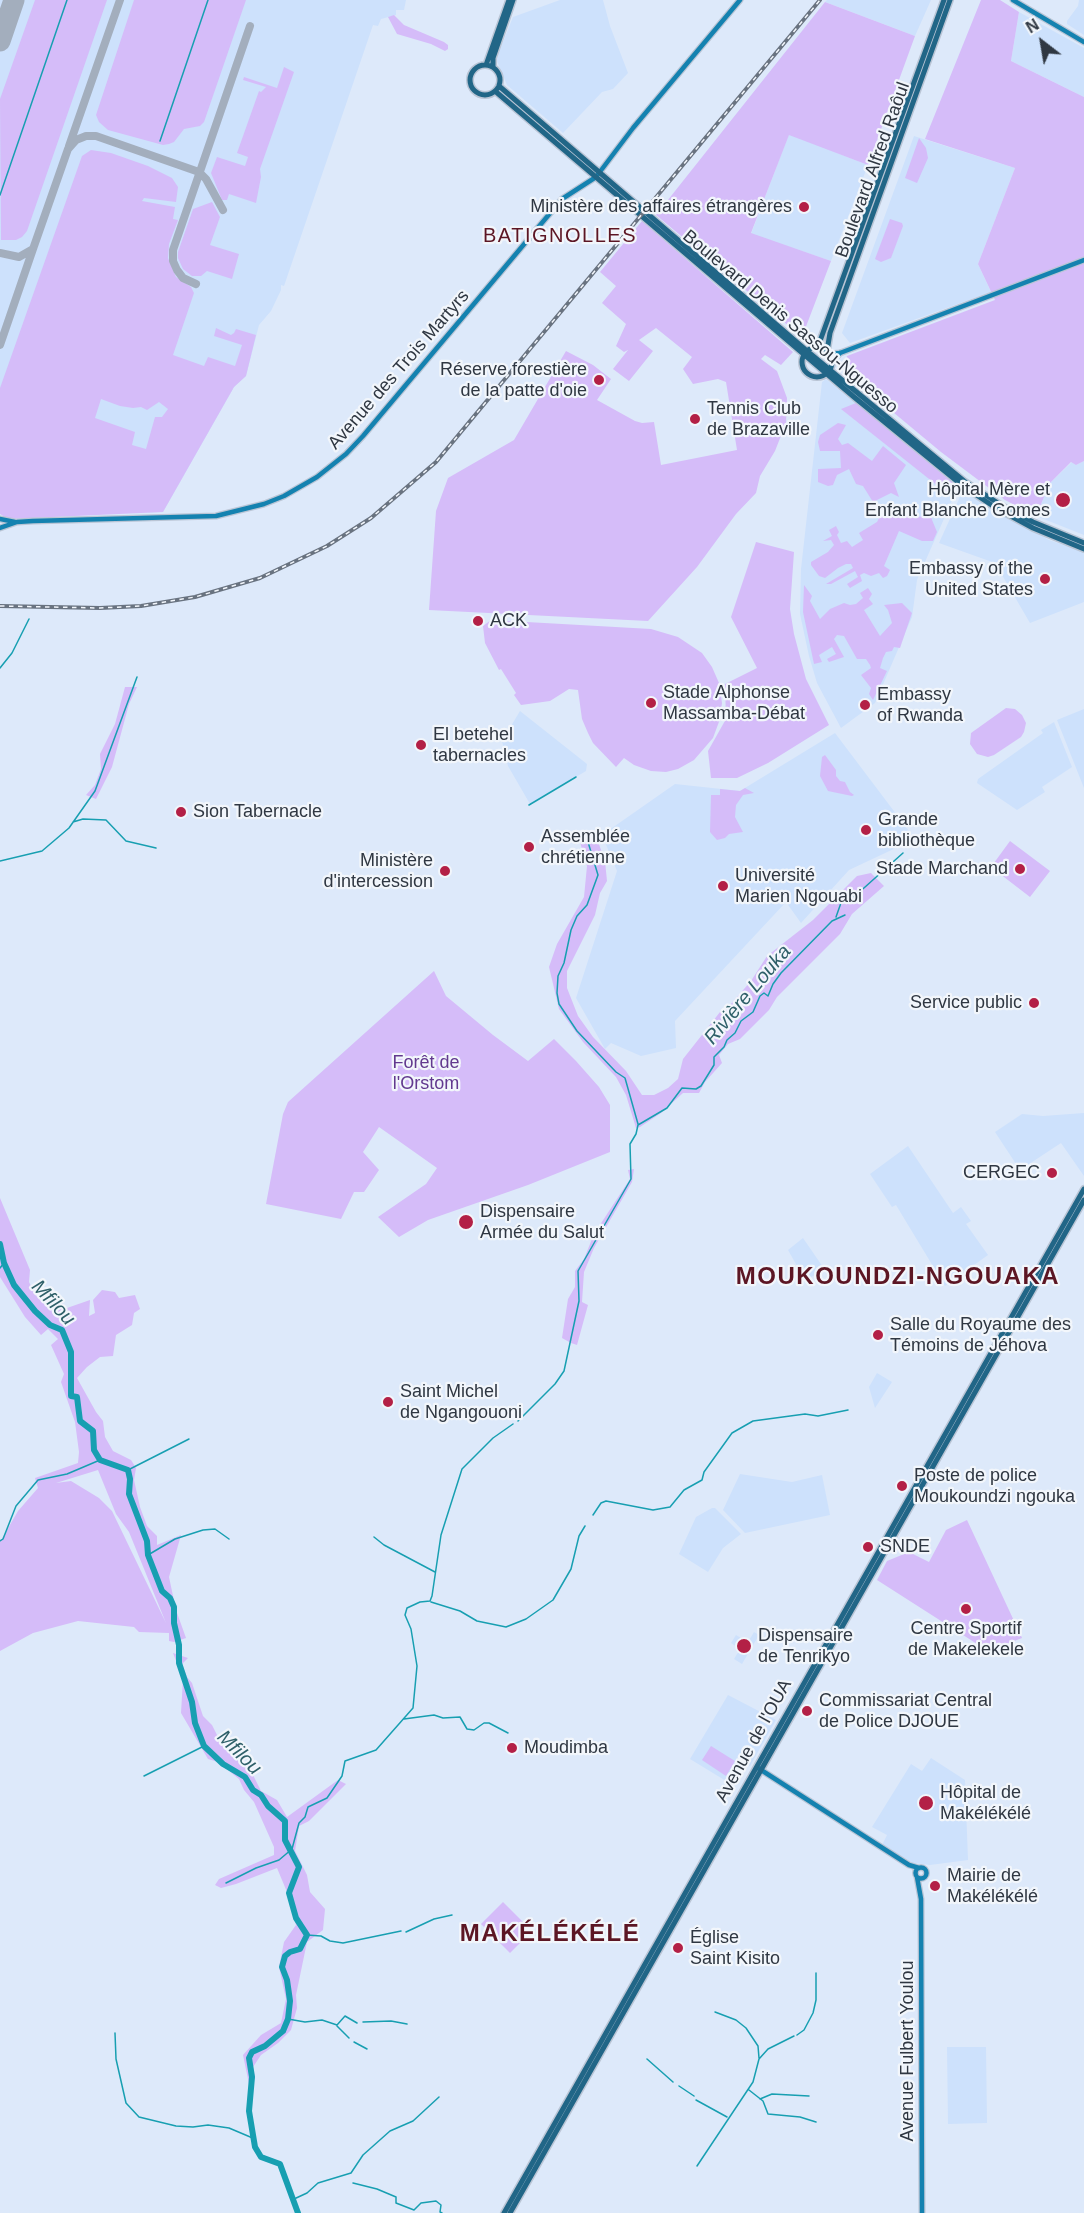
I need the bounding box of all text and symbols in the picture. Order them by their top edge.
north arrow [1012,12,1072,72]
text: N [1023,16,1042,36]
street label: Boulevard Alfred Raôul [831,79,915,261]
place label: Ministère des affaires étrangères [530,196,792,218]
marker: Ministère des affaires étrangères [797,200,811,214]
district label: BATIGNOLLES [483,224,637,248]
street label: Boulevard Denis Sassou-Nguesso [678,226,902,418]
street label: Avenue des Trois Martyrs [324,286,474,454]
place label: Réserve forestière de la patte d'oie [440,359,587,401]
marker: Réserve forestière de la patte d'oie [592,373,606,387]
place label: Tennis Club de Brazaville [707,398,810,440]
marker: Tennis Club de Brazaville [688,412,702,426]
place label: Hôpital Mère et Enfant Blanche Gomes [865,479,1050,522]
marker: Hôpital Mère et Enfant Blanche Gomes [1054,491,1072,509]
place label: Embassy of the United States [909,558,1033,600]
marker: Embassy of the United States [1038,572,1052,586]
place label: ACK [490,610,527,632]
marker: ACK [471,614,485,628]
place label: Stade Alphonse Massamba-Débat [663,682,805,724]
place label: Embassy of Rwanda [877,684,963,726]
marker: Stade Alphonse Massamba-Débat [644,696,658,710]
marker: Embassy of Rwanda [858,698,872,712]
place label: El betehel tabernacles [433,724,526,766]
marker: El betehel tabernacles [414,738,428,752]
place label: Sion Tabernacle [193,801,322,823]
marker: Sion Tabernacle [174,805,188,819]
place label: Grande bibliothèque [878,809,975,852]
marker: Grande bibliothèque [859,823,873,837]
place label: Assemblée chrétienne [541,826,630,868]
marker: Assemblée chrétienne [522,840,536,854]
place label: Ministère d'intercession [324,850,433,892]
place label: Stade Marchand [876,858,1008,880]
marker: Stade Marchand [1013,862,1027,876]
marker: Ministère d'intercession [438,864,452,878]
place label: Université Marien Ngouabi [735,865,862,908]
marker: Université Marien Ngouabi [716,879,730,893]
water label: Rivière Louka [700,940,796,1050]
place label: Service public [910,992,1022,1014]
marker: Service public [1027,996,1041,1010]
park label: Forêt de l'Orstom [392,1052,460,1094]
place label: CERGEC [963,1162,1040,1184]
marker: CERGEC [1045,1166,1059,1180]
place label: Dispensaire Armée du Salut [480,1201,604,1244]
marker: Dispensaire Armée du Salut [457,1213,475,1231]
district label: MOUKOUNDZI-NGOUAKA [736,1263,1060,1291]
water label: Mfilou [26,1275,80,1331]
place label: Salle du Royaume des Témoins de Jéhova [890,1314,1071,1356]
marker: Salle du Royaume des Témoins de Jéhova [871,1328,885,1342]
place label: Saint Michel de Ngangouoni [400,1381,522,1424]
marker: Saint Michel de Ngangouoni [381,1395,395,1409]
place label: Poste de police Moukoundzi ngouka [914,1465,1075,1508]
marker: Poste de police Moukoundzi ngouka [895,1479,909,1493]
place label: SNDE [880,1536,930,1558]
marker: SNDE [861,1540,875,1554]
marker: Centre Sportif de Makelekele [959,1602,973,1616]
place label: Centre Sportif de Makelekele [908,1618,1024,1660]
place label: Dispensaire de Tenrikyo [758,1625,853,1668]
marker: Dispensaire de Tenrikyo [735,1637,753,1655]
street label: Avenue de l'OUA [711,1676,797,1806]
place label: Commissariat Central de Police DJOUE [819,1690,992,1732]
marker: Commissariat Central de Police DJOUE [800,1704,814,1718]
water label: Mfilou [212,1726,266,1780]
place label: Moudimba [524,1737,608,1759]
marker: Moudimba [505,1741,519,1755]
place label: Hôpital de Makélékélé [940,1782,1031,1824]
marker: Hôpital de Makélékélé [917,1794,935,1812]
place label: Mairie de Makélékélé [947,1865,1038,1908]
marker: Mairie de Makélékélé [928,1879,942,1893]
district label: MAKÉLÉKÉLÉ [460,1920,640,1948]
place label: Église Saint Kisito [690,1927,780,1970]
marker: Église Saint Kisito [671,1941,685,1955]
street label: Avenue Fulbert Youlou [897,1960,919,2142]

